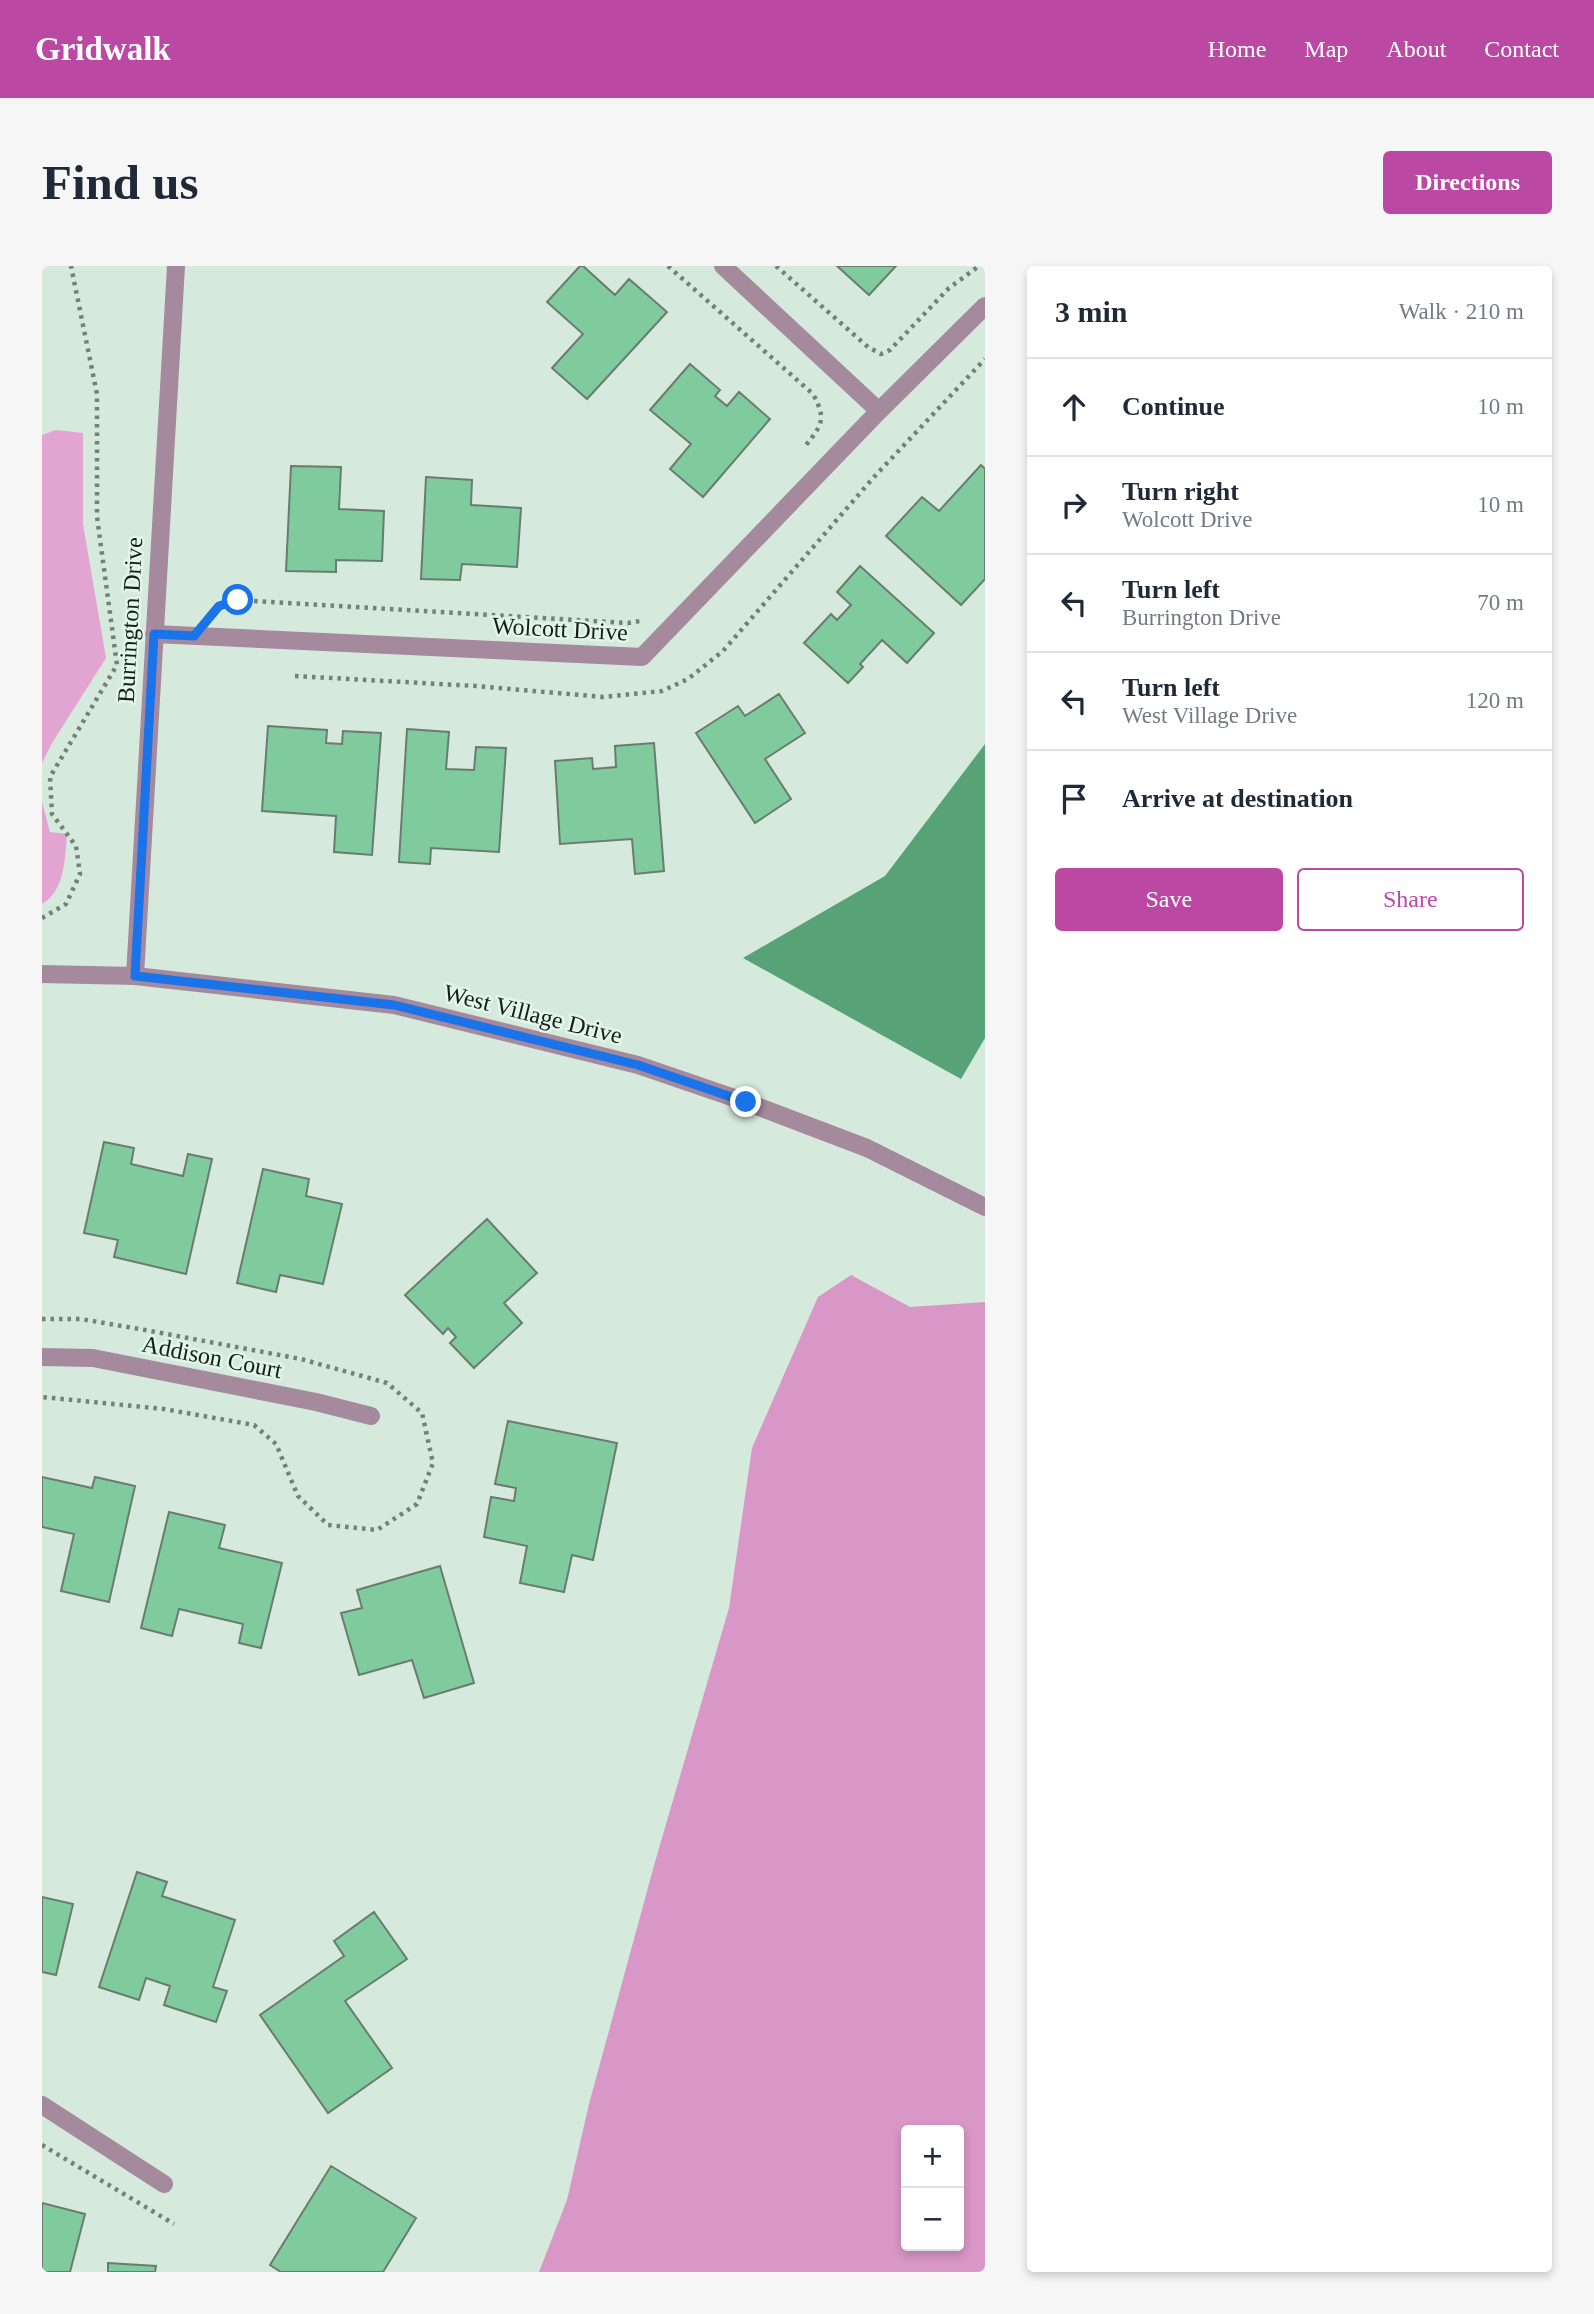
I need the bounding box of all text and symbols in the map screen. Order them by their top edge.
text: Gridwalk [35,31,171,67]
text: Home [1208,36,1266,62]
text: Map [1304,36,1348,62]
text: About [1386,36,1446,62]
text: Contact [1484,36,1559,62]
button: Directions [1383,151,1552,214]
text: Find us [42,155,199,210]
text: 3 min [1055,295,1128,328]
text: Walk · 210 m [1399,299,1524,324]
icon: ahead [1055,388,1093,426]
text: Continue [1122,392,1225,421]
text: 10 m [1477,394,1524,419]
text: Turn right [1122,477,1239,506]
icon: right [1055,486,1093,524]
text: 10 m [1477,492,1524,517]
text: Wolcott Drive [1122,507,1252,532]
street label: Burrington Drive [113,536,147,704]
text: Turn left [1122,575,1220,604]
route start [222,584,253,615]
icon: left [1055,584,1093,622]
text: 70 m [1477,590,1524,615]
text: Burrington Drive [1122,605,1281,630]
street label: Wolcott Drive [491,612,629,646]
text: Turn left [1122,673,1220,702]
icon: left [1055,682,1093,720]
text: 120 m [1466,688,1524,713]
text: West Village Drive [1122,703,1297,728]
icon: arrive [1055,780,1093,818]
text: Arrive at destination [1122,784,1353,813]
button: Save [1055,868,1283,931]
button: Share [1297,868,1524,931]
street label: West Village Drive [441,979,625,1049]
route end [730,1086,761,1117]
street label: Addison Court [140,1331,285,1383]
map controls [901,2125,964,2251]
button: + [901,2125,964,2188]
button: − [901,2188,964,2251]

